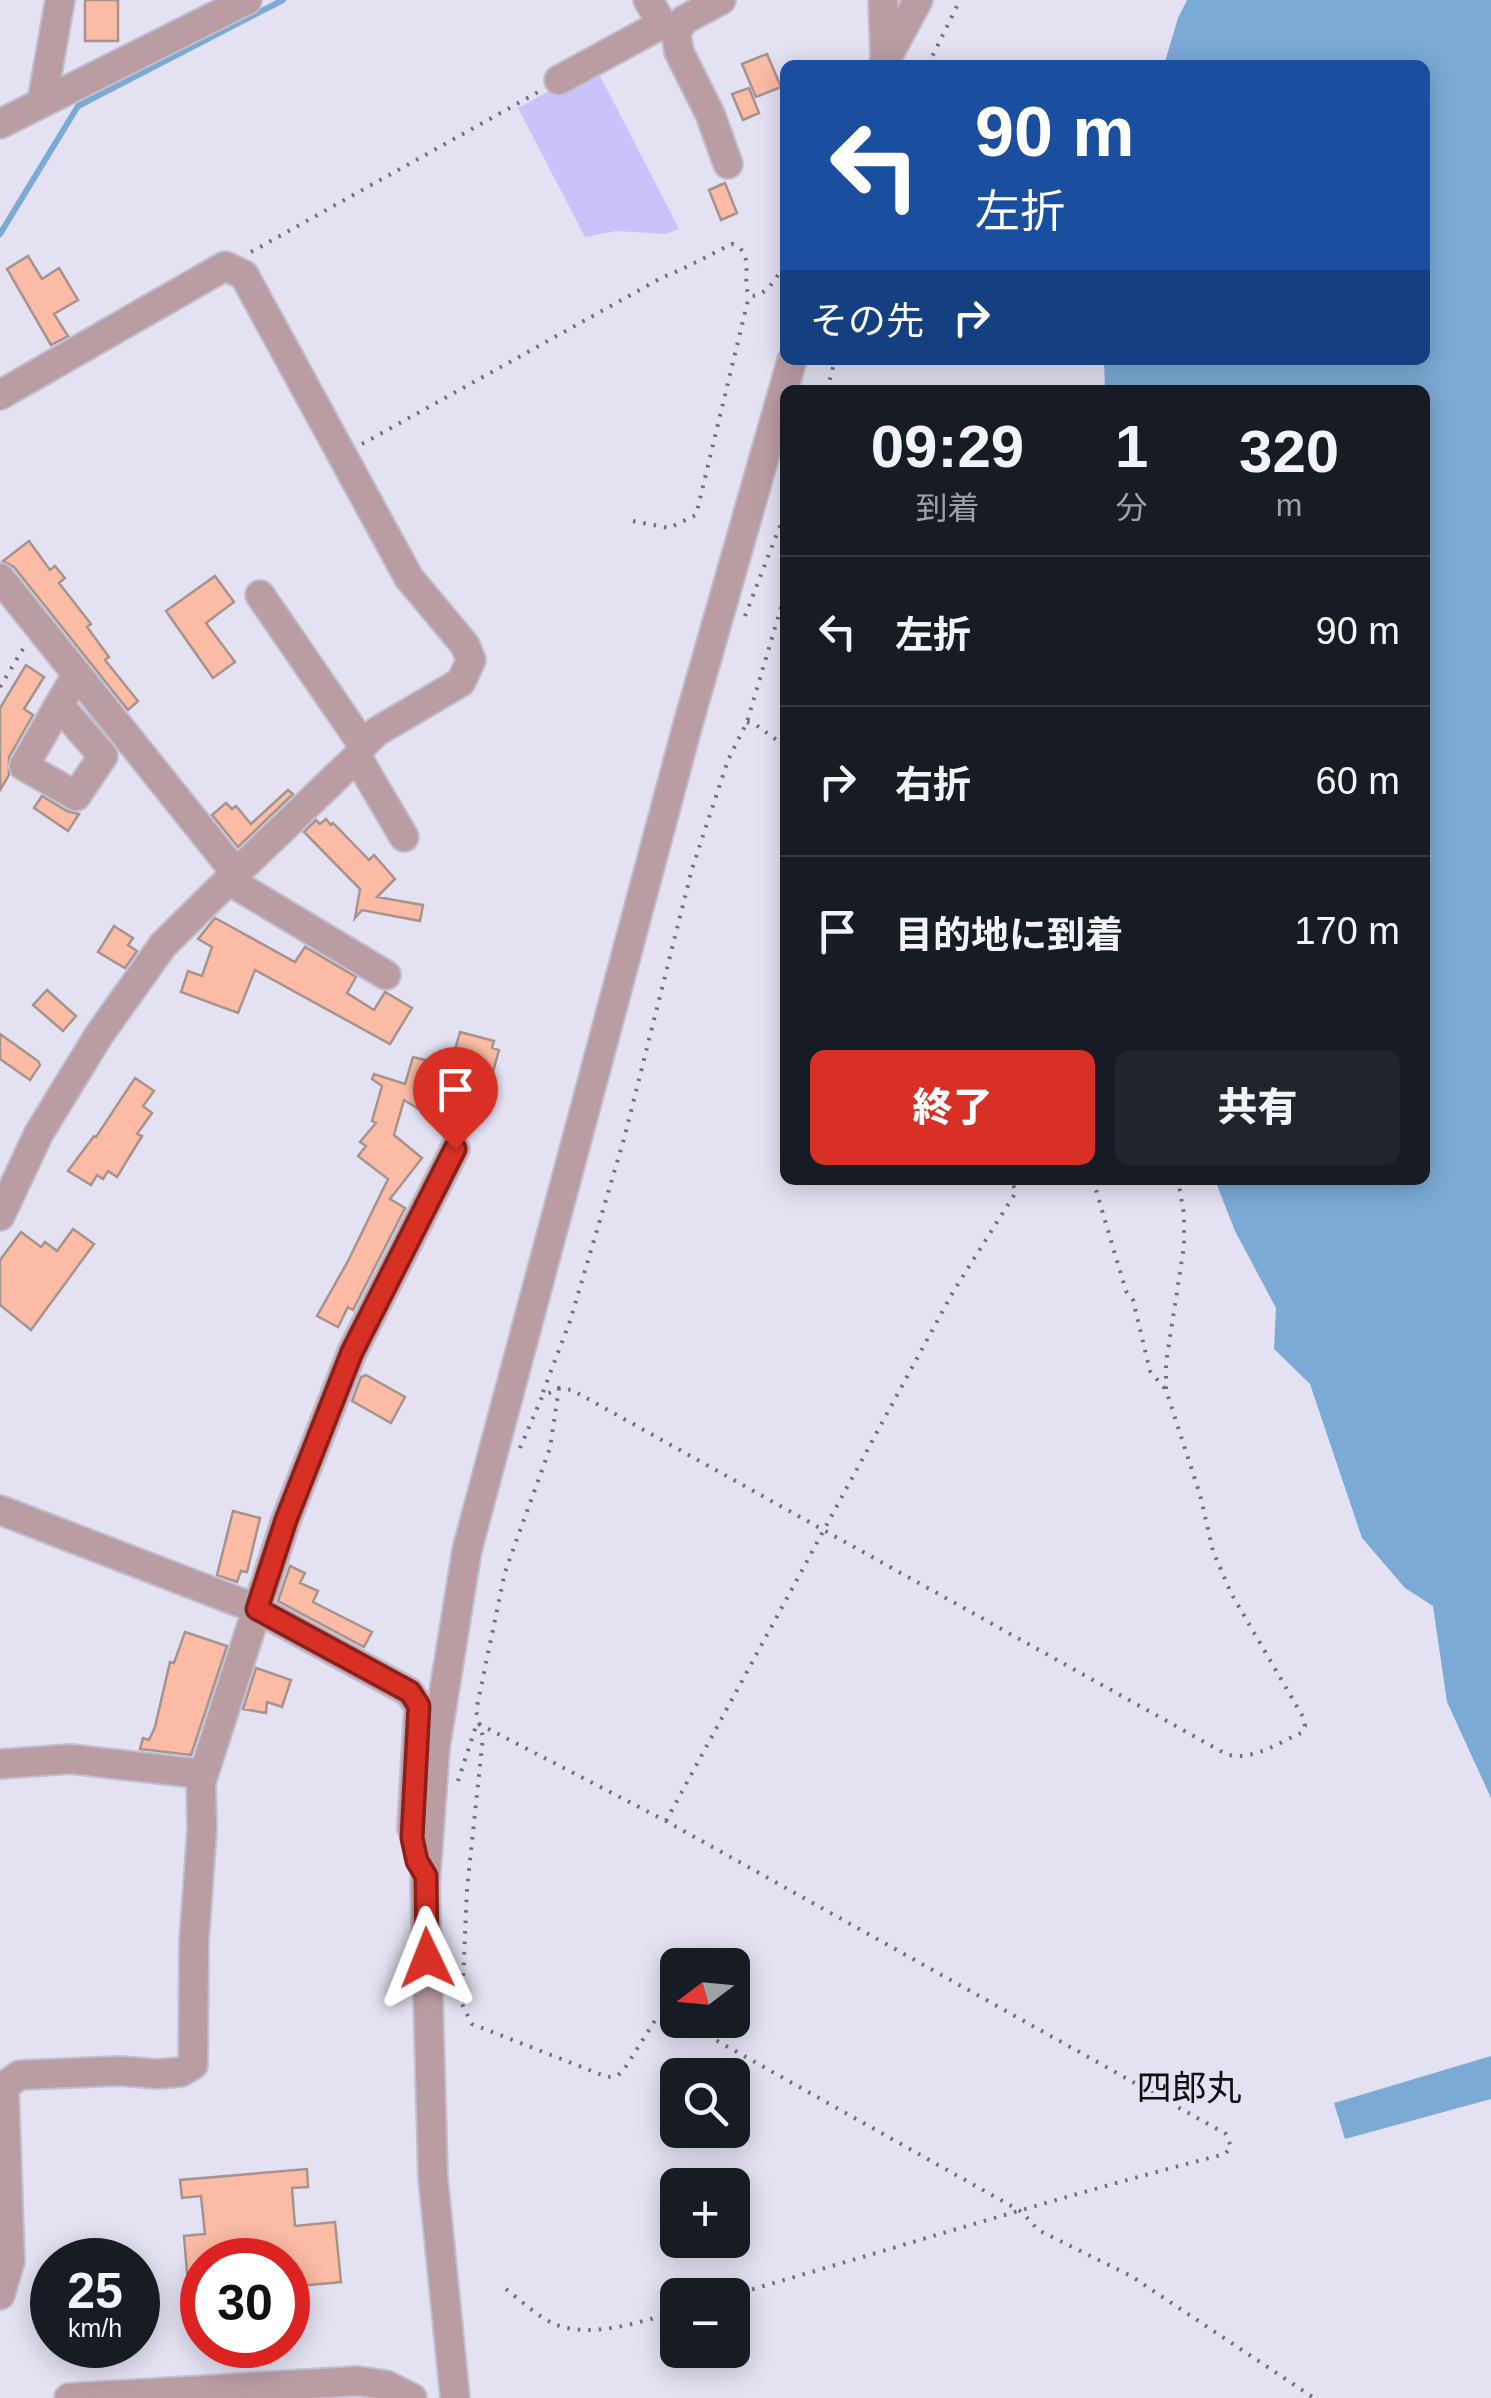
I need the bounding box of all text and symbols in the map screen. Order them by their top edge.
text: 90 m [975,93,1135,171]
icon: left [810,100,940,230]
text: 左折 [975,186,1065,237]
icon: right [944,290,999,345]
text: その先 [810,300,924,342]
text: 09:29 [871,413,1024,480]
text: 1 [1115,413,1148,480]
text: 320 [1239,418,1339,485]
text: m [1276,487,1302,523]
text: 到着 [915,490,979,526]
text: 分 [1116,490,1148,526]
icon: left [810,604,865,659]
text: 90 m [1316,610,1400,652]
text: 左折 [895,614,971,656]
icon: right [810,754,865,809]
text: 60 m [1316,760,1400,802]
text: 右折 [895,764,971,806]
icon: arrive [810,904,865,959]
text: 170 m [1294,910,1400,952]
text: 目的地に到着 [895,914,1123,956]
pin [413,1047,498,1150]
button: 終了 [810,1050,1095,1165]
button: 共有 [1115,1050,1400,1165]
icon: arrive [428,1062,483,1117]
position arrow [375,1906,479,2010]
north arrow [660,1948,750,2038]
map controls [660,1948,750,2368]
button: search [660,2058,750,2148]
district label: 四郎丸 [1136,2068,1242,2107]
button: + [660,2168,750,2258]
speed limit sign: 30 [180,2238,310,2368]
text: 25 [67,2263,123,2319]
button: − [660,2278,750,2368]
text: km/h [68,2314,122,2342]

